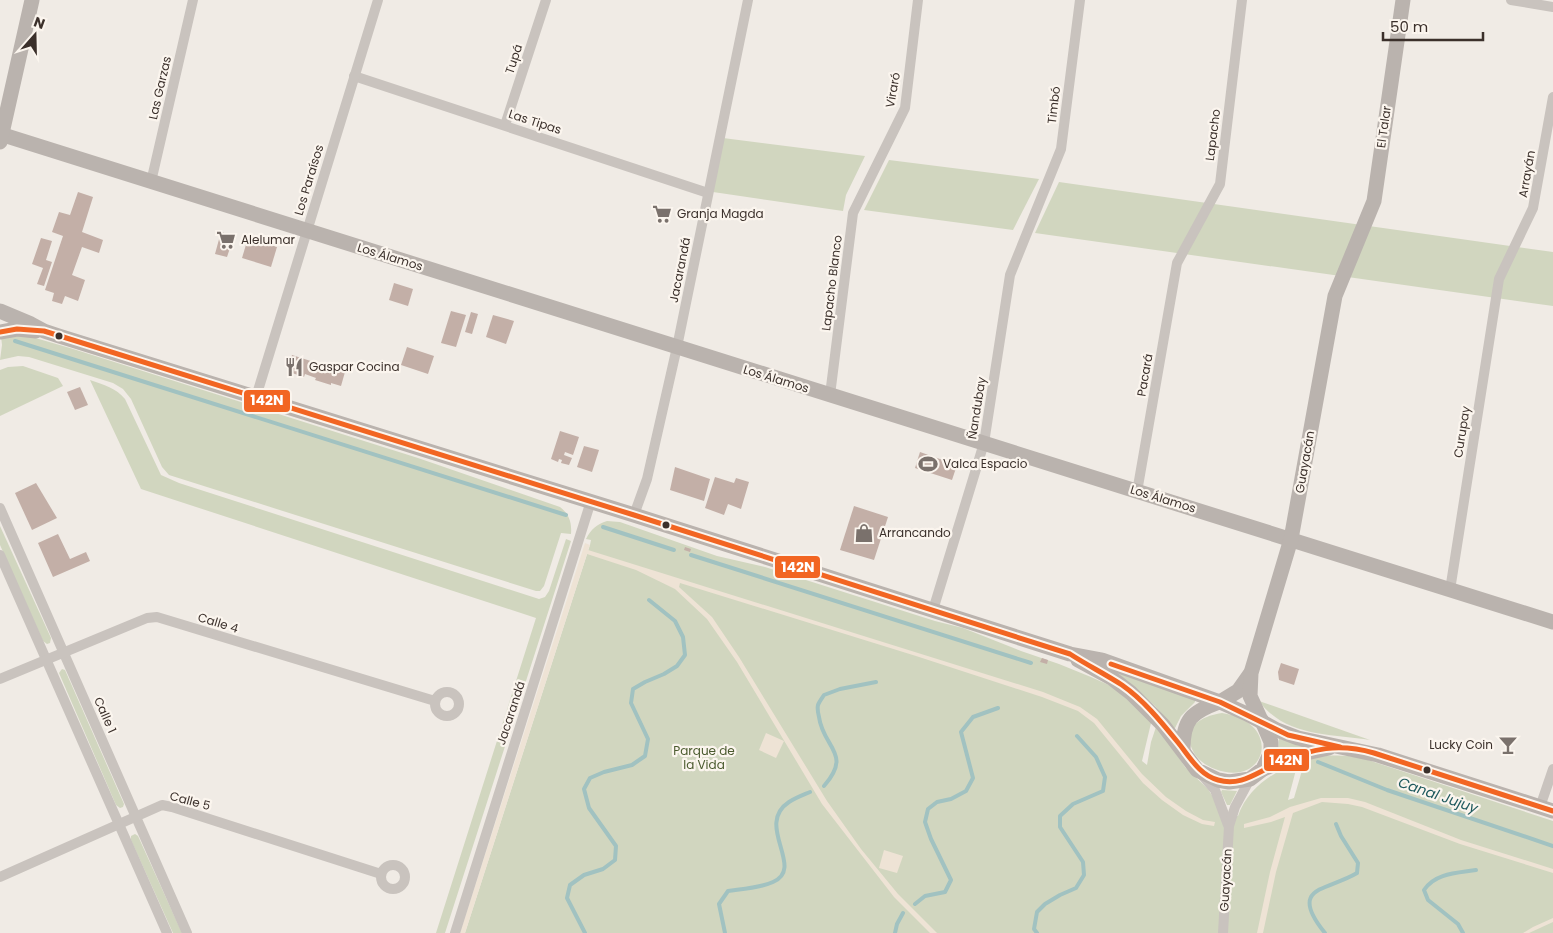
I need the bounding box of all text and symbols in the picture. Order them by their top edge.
north arrow [10,10,60,60]
scale bar [1383,10,1483,42]
text: N [31,12,48,34]
text: 50 m [1390,16,1428,37]
street label: Tupá [501,42,526,76]
street label: Las Garzas [144,55,175,121]
street label: Viraró [881,70,904,109]
street label: Timbó [1043,85,1064,125]
street label: El Talar [1372,104,1395,149]
street label: Las Tipas [507,105,564,138]
street label: Lapacho [1201,108,1224,162]
street label: Los Paraísos [290,142,327,217]
street label: Arrayán [1514,149,1539,199]
supermarket icon: Granja Magda [651,203,673,225]
place label: Granja Magda [677,205,764,222]
supermarket icon: Alelumar [215,229,237,251]
place label: Alelumar [241,231,296,248]
street label: Lapacho Blanco [817,234,846,332]
street label: Jacarandá [665,236,694,304]
street label: Los Álamos [355,238,425,275]
unlabelled marker [54,331,64,341]
street label: Pacará [1132,352,1157,398]
restaurant icon: Gaspar Cocina [283,356,305,378]
place label: Gaspar Cocina [309,358,400,375]
street label: Los Álamos [741,360,811,397]
street label: Ñandubay [963,375,990,440]
line badge: 142N [243,389,291,413]
text: 142N [250,390,284,410]
street label: Curupay [1449,405,1474,459]
street label: Guayacán [1291,429,1318,494]
sports icon: Valca Espacio [917,453,939,475]
place label: Valca Espacio [943,455,1028,472]
street label: Los Álamos [1128,480,1198,517]
unlabelled marker [661,520,671,530]
shop icon: Arrancando [853,522,875,544]
place label: Arrancando [879,524,951,541]
line badge: 142N [774,555,821,579]
text: 142N [781,557,815,577]
street label: Calle 4 [196,608,241,637]
street label: Jacarandá [492,679,529,747]
street label: Calle 1 [90,694,121,736]
bar icon: Lucky Coin [1497,734,1519,756]
place label: Lucky Coin [1429,736,1493,753]
park label: Parque de la Vida [673,742,735,773]
line badge: 142N [1263,748,1310,772]
text: 142N [1269,750,1303,770]
unlabelled marker [1422,765,1432,775]
water label: Canal Jujuy [1395,772,1482,818]
street label: Calle 5 [168,787,212,814]
street label: Guayacán [1215,848,1236,912]

